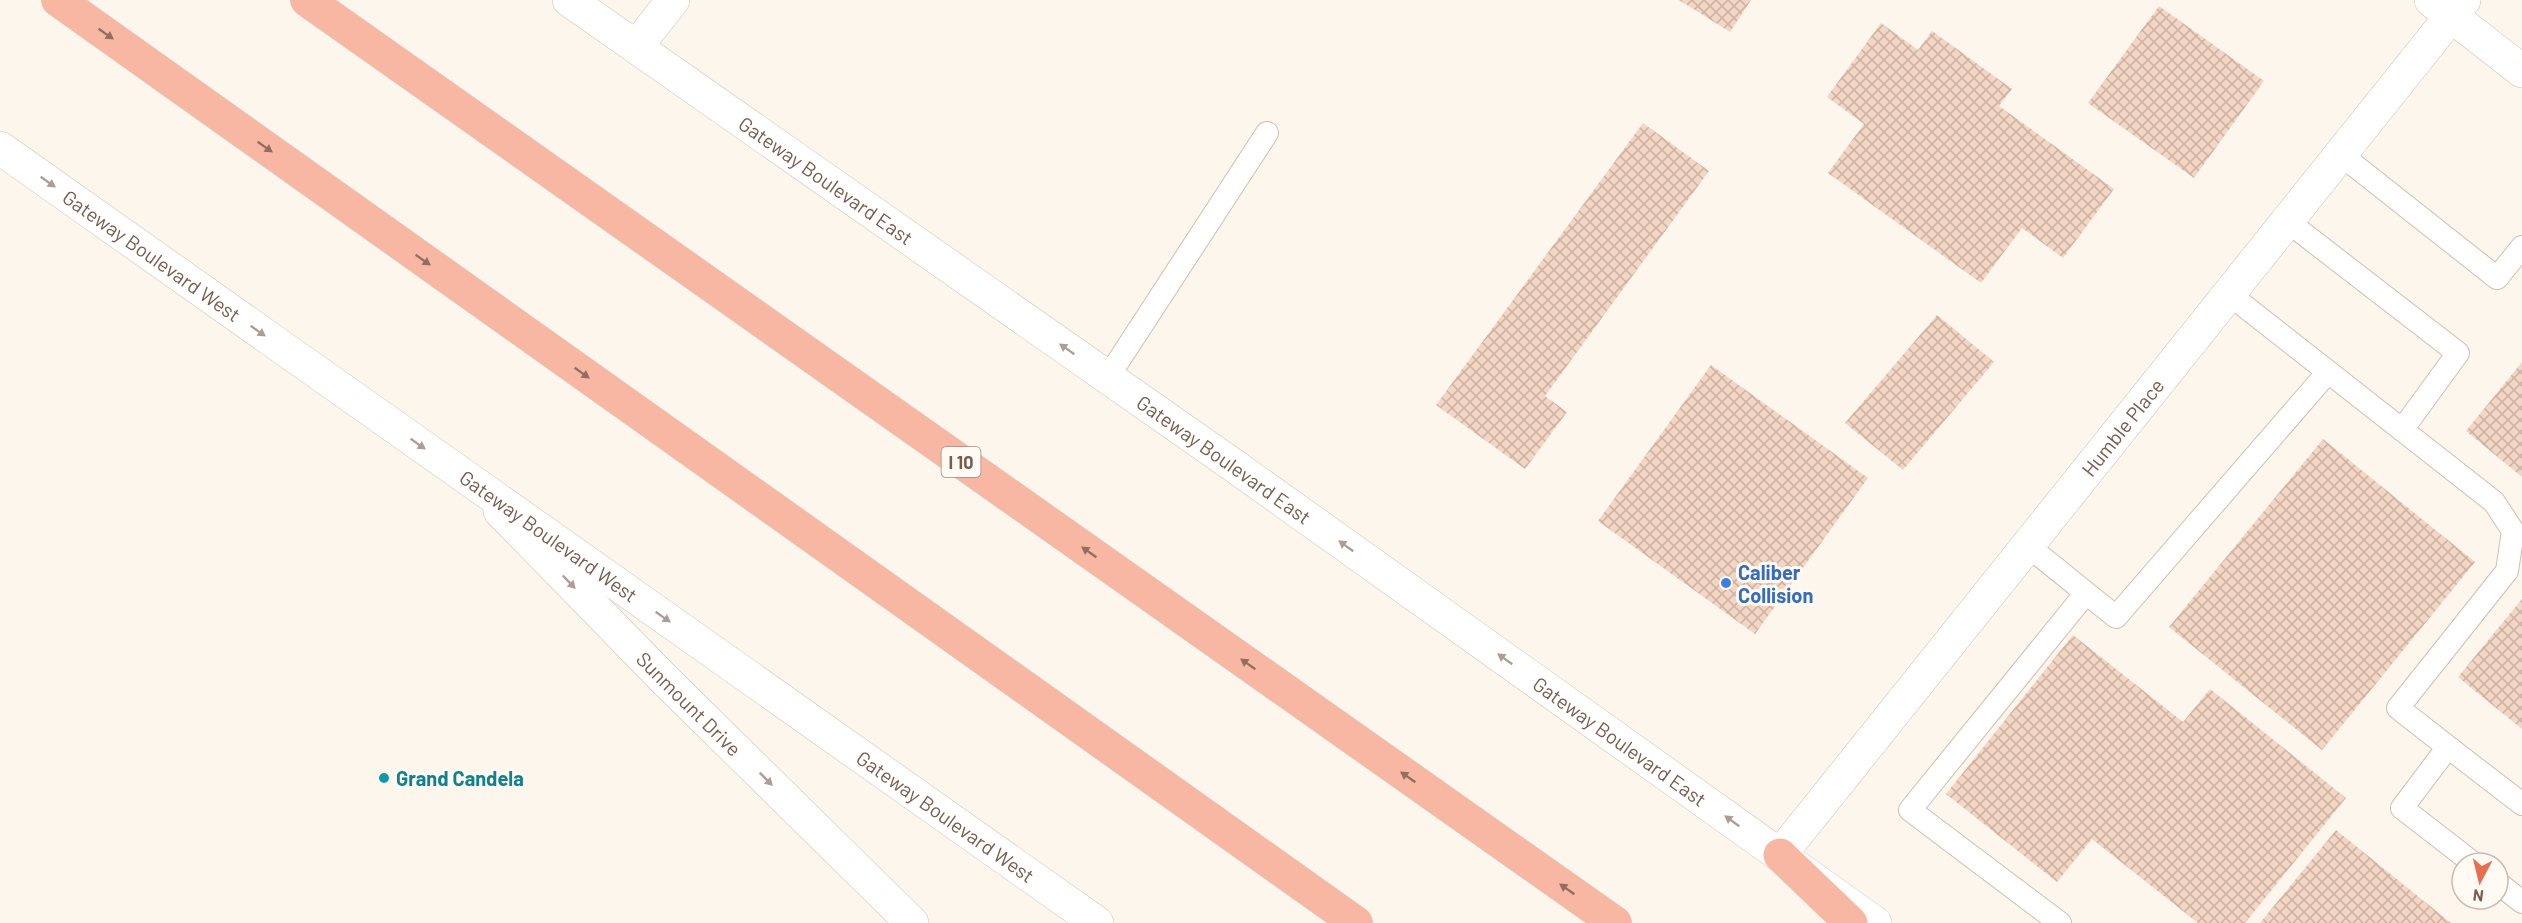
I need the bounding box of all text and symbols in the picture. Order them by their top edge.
one-way arrow [97,28,113,40]
street label: Gateway Boulevard East [734,111,918,249]
one-way arrow [256,141,272,153]
one-way arrow [39,176,55,188]
street label: Gateway Boulevard West [58,184,245,326]
one-way arrow [415,254,431,266]
one-way arrow [250,325,266,337]
one-way arrow [1059,344,1075,355]
one-way arrow [574,367,590,379]
street label: Humble Place [2076,373,2169,481]
street label: Gateway Boulevard East [1133,390,1316,529]
one-way arrow [409,438,425,450]
road number: I 10 [942,447,980,477]
street label: Gateway Boulevard West [455,465,642,607]
one-way arrow [1339,540,1355,552]
one-way arrow [1081,546,1097,558]
place label: Caliber Collision [1738,560,1813,607]
one-way arrow [562,574,575,589]
marker: Caliber Collision [1719,576,1733,590]
one-way arrow [654,611,670,623]
street label: Sunmount Drive [632,646,747,761]
one-way arrow [1498,653,1514,665]
one-way arrow [1241,658,1257,670]
street label: Gateway Boulevard East [1529,671,1711,811]
street label: Gateway Boulevard West [852,745,1039,887]
place label: Grand Candela [396,766,524,790]
marker: Grand Candela [377,771,391,785]
one-way arrow [1400,771,1416,783]
one-way arrow [759,772,773,786]
one-way arrow [1725,815,1741,827]
north arrow [2450,851,2510,911]
one-way arrow [1559,883,1575,895]
text: N [2472,886,2485,906]

